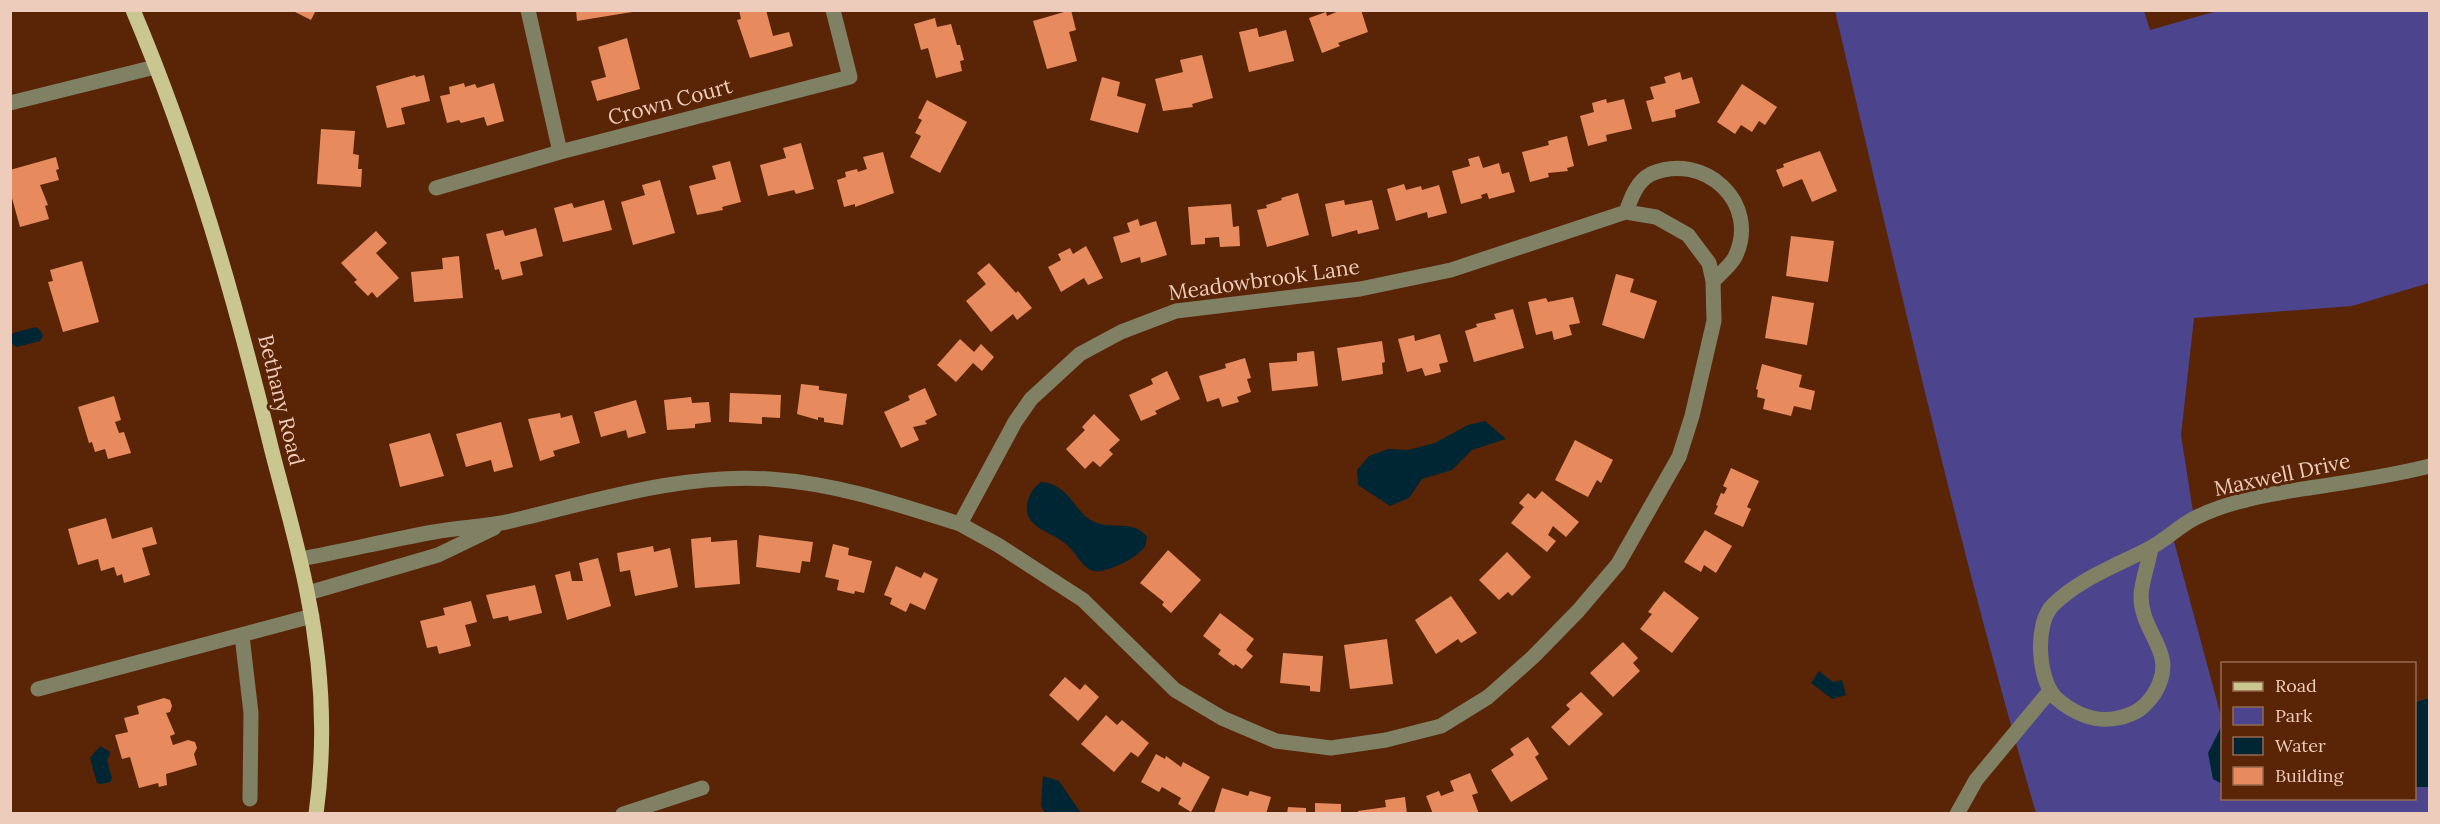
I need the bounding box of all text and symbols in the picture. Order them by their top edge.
street label: Crown Court [605,72,736,131]
street label: Meadowbrook Lane [1167,253,1361,306]
street label: Bethany Road [252,332,311,468]
street label: Maxwell Drive [2211,447,2353,502]
legend [2221,662,2416,800]
text: Road [2275,674,2317,697]
text: Park [2275,704,2313,727]
text: Water [2275,734,2326,757]
text: Building [2275,764,2345,787]

